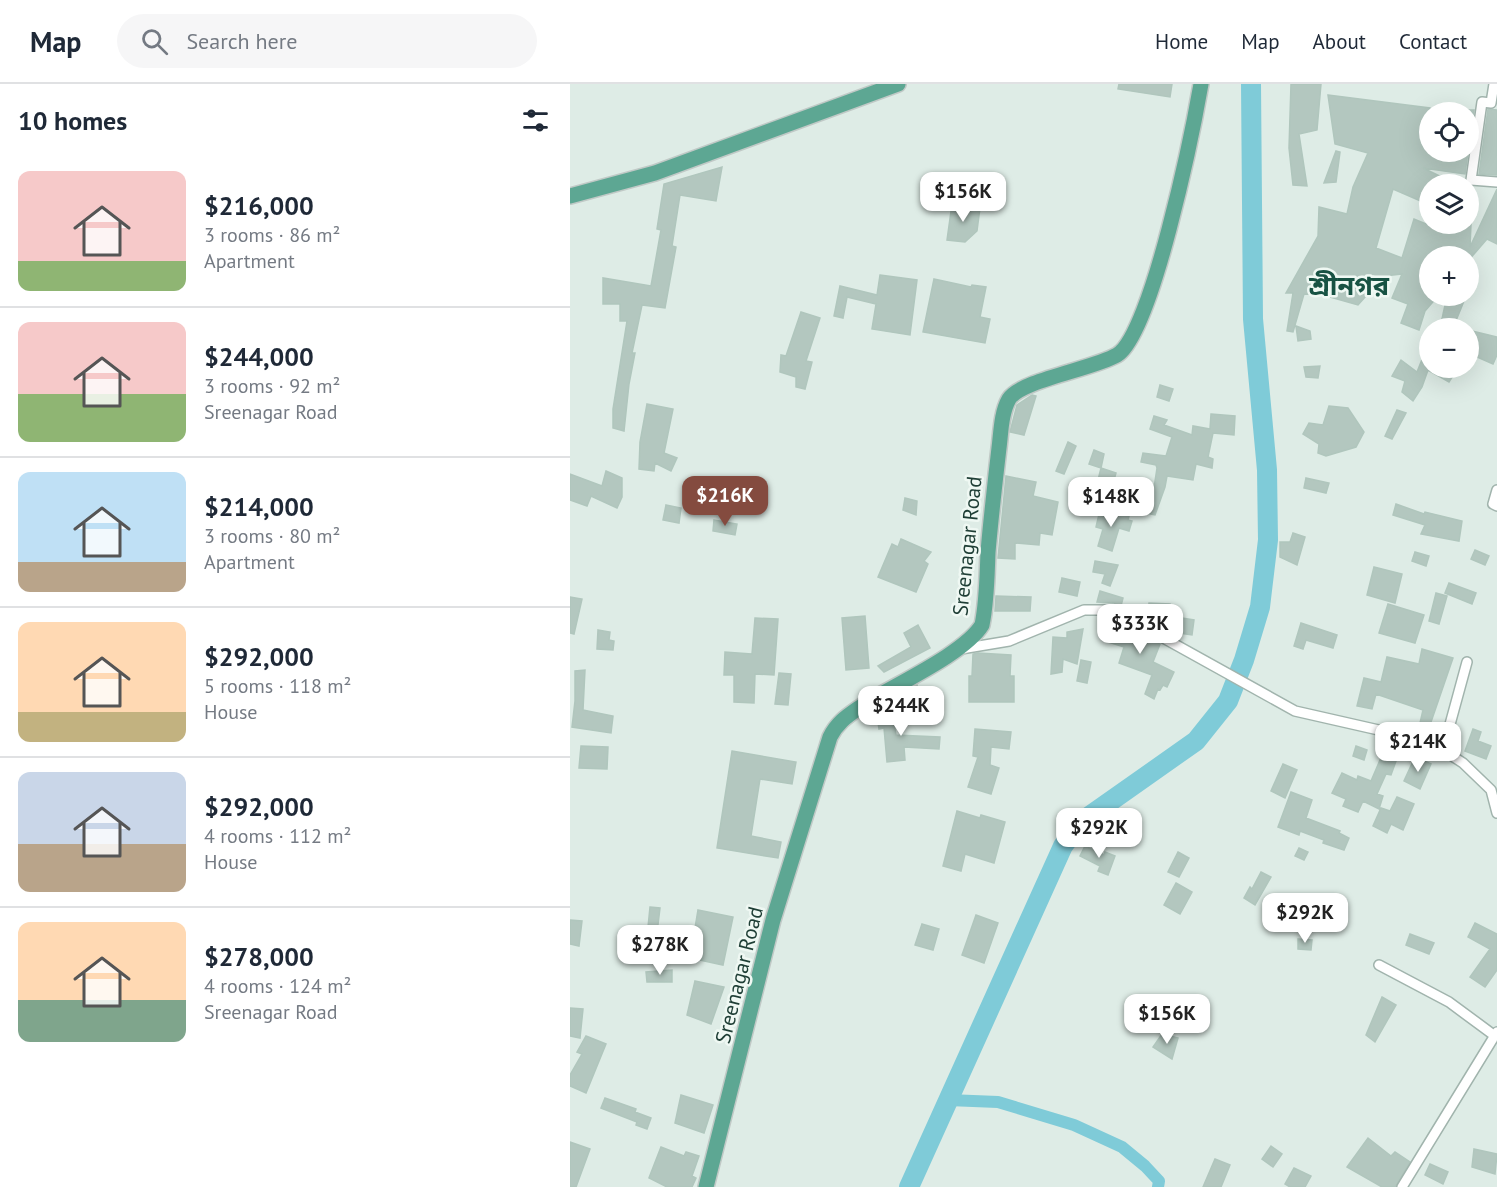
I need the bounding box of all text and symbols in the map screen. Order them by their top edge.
search box [117,14,537,68]
text: Map [30,23,81,60]
icon: search [138,25,171,58]
text: Search here [186,27,297,55]
text: Home [1155,28,1208,55]
text: Map [1241,28,1280,55]
text: About [1313,28,1366,55]
text: Contact [1399,28,1467,55]
map controls [1419,102,1479,378]
button: locate [1419,102,1479,162]
text: 10 homes [18,104,127,137]
icon: filters [519,104,552,137]
pin: $156K [921,172,1005,223]
button: layers [1419,174,1479,234]
text: $156K [934,178,992,204]
text: $216,000 [204,189,314,222]
icon: home [66,195,138,267]
text: 3 rooms · 86 m² [204,222,340,248]
button: + [1419,246,1479,306]
text: Apartment [204,248,295,274]
district label: শ্রীনগর [1308,268,1390,302]
button: − [1419,318,1479,378]
text: $244,000 [204,340,314,373]
icon: home [66,346,138,418]
text: 3 rooms · 92 m² [204,373,340,399]
text: Sreenagar Road [204,399,338,425]
street label: Sreenagar Road [946,475,988,617]
pin: $216K [683,476,767,527]
pin: $148K [1069,477,1153,528]
text: $216K [696,482,754,508]
text: $148K [1082,483,1140,509]
text: $214,000 [204,490,314,523]
icon: home [66,496,138,568]
text: 3 rooms · 80 m² [204,523,340,549]
text: Apartment [204,549,295,575]
pin: $333K [1098,604,1182,655]
text: $333K [1111,610,1169,636]
text: $292,000 [204,640,314,673]
icon: home [66,646,138,718]
text: 5 rooms · 118 m² [204,673,351,699]
pin: $244K [859,686,943,737]
text: $244K [872,692,930,718]
text: House [204,699,258,725]
pin: $214K [1376,722,1460,773]
text: $214K [1389,728,1447,754]
text: $292,000 [204,790,314,823]
icon: home [66,796,138,868]
pin: $292K [1057,808,1141,859]
text: $292K [1070,814,1128,840]
text: 4 rooms · 112 m² [204,823,351,849]
text: House [204,849,258,875]
pin: $292K [1263,893,1347,944]
text: $292K [1276,899,1334,925]
street label: Sreenagar Road [709,904,769,1046]
pin: $278K [618,925,702,976]
text: $278K [631,931,689,957]
text: $278,000 [204,940,314,973]
icon: home [66,946,138,1018]
text: 4 rooms · 124 m² [204,973,351,999]
pin: $156K [1125,994,1209,1045]
text: Sreenagar Road [204,999,338,1025]
text: $156K [1138,1000,1196,1026]

